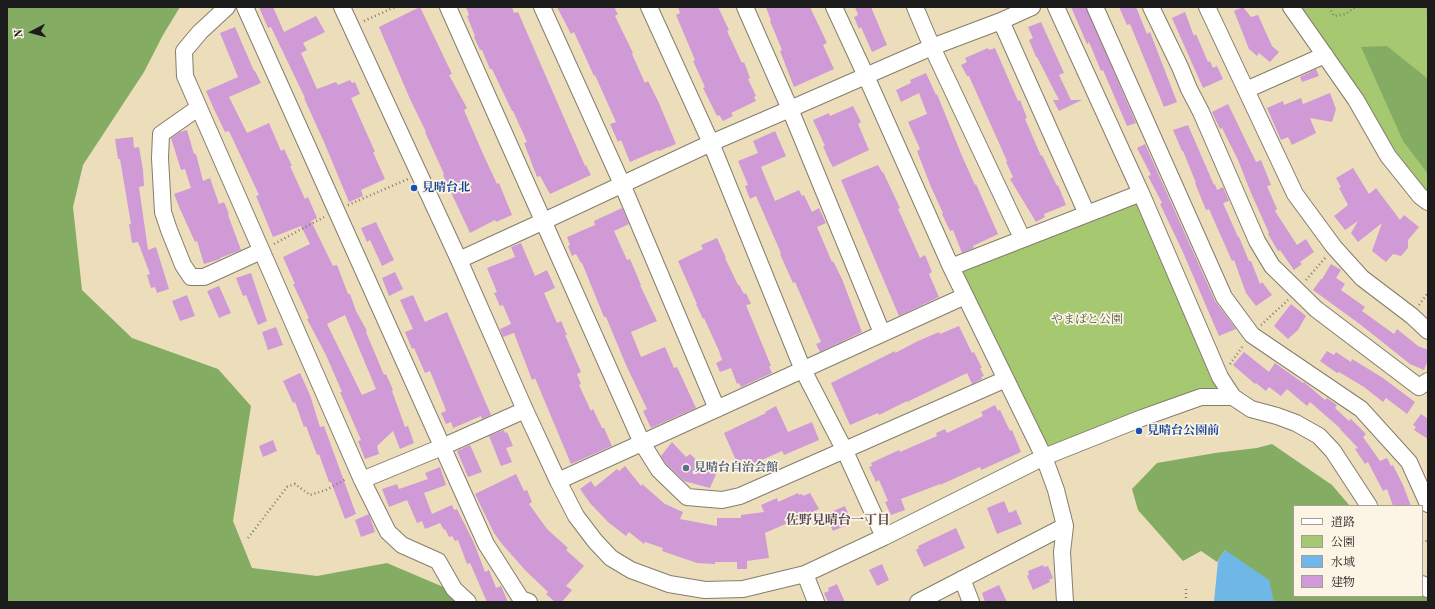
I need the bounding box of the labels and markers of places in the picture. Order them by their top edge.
place label: 見晴台北 [422,181,470,195]
marker: 見晴台北 [409,183,419,193]
place label: 見晴台公園前 [1147,424,1219,438]
marker: 見晴台公園前 [1134,426,1144,436]
place label: 見晴台自治会館 [694,461,778,475]
marker: 見晴台自治会館 [681,463,691,473]

